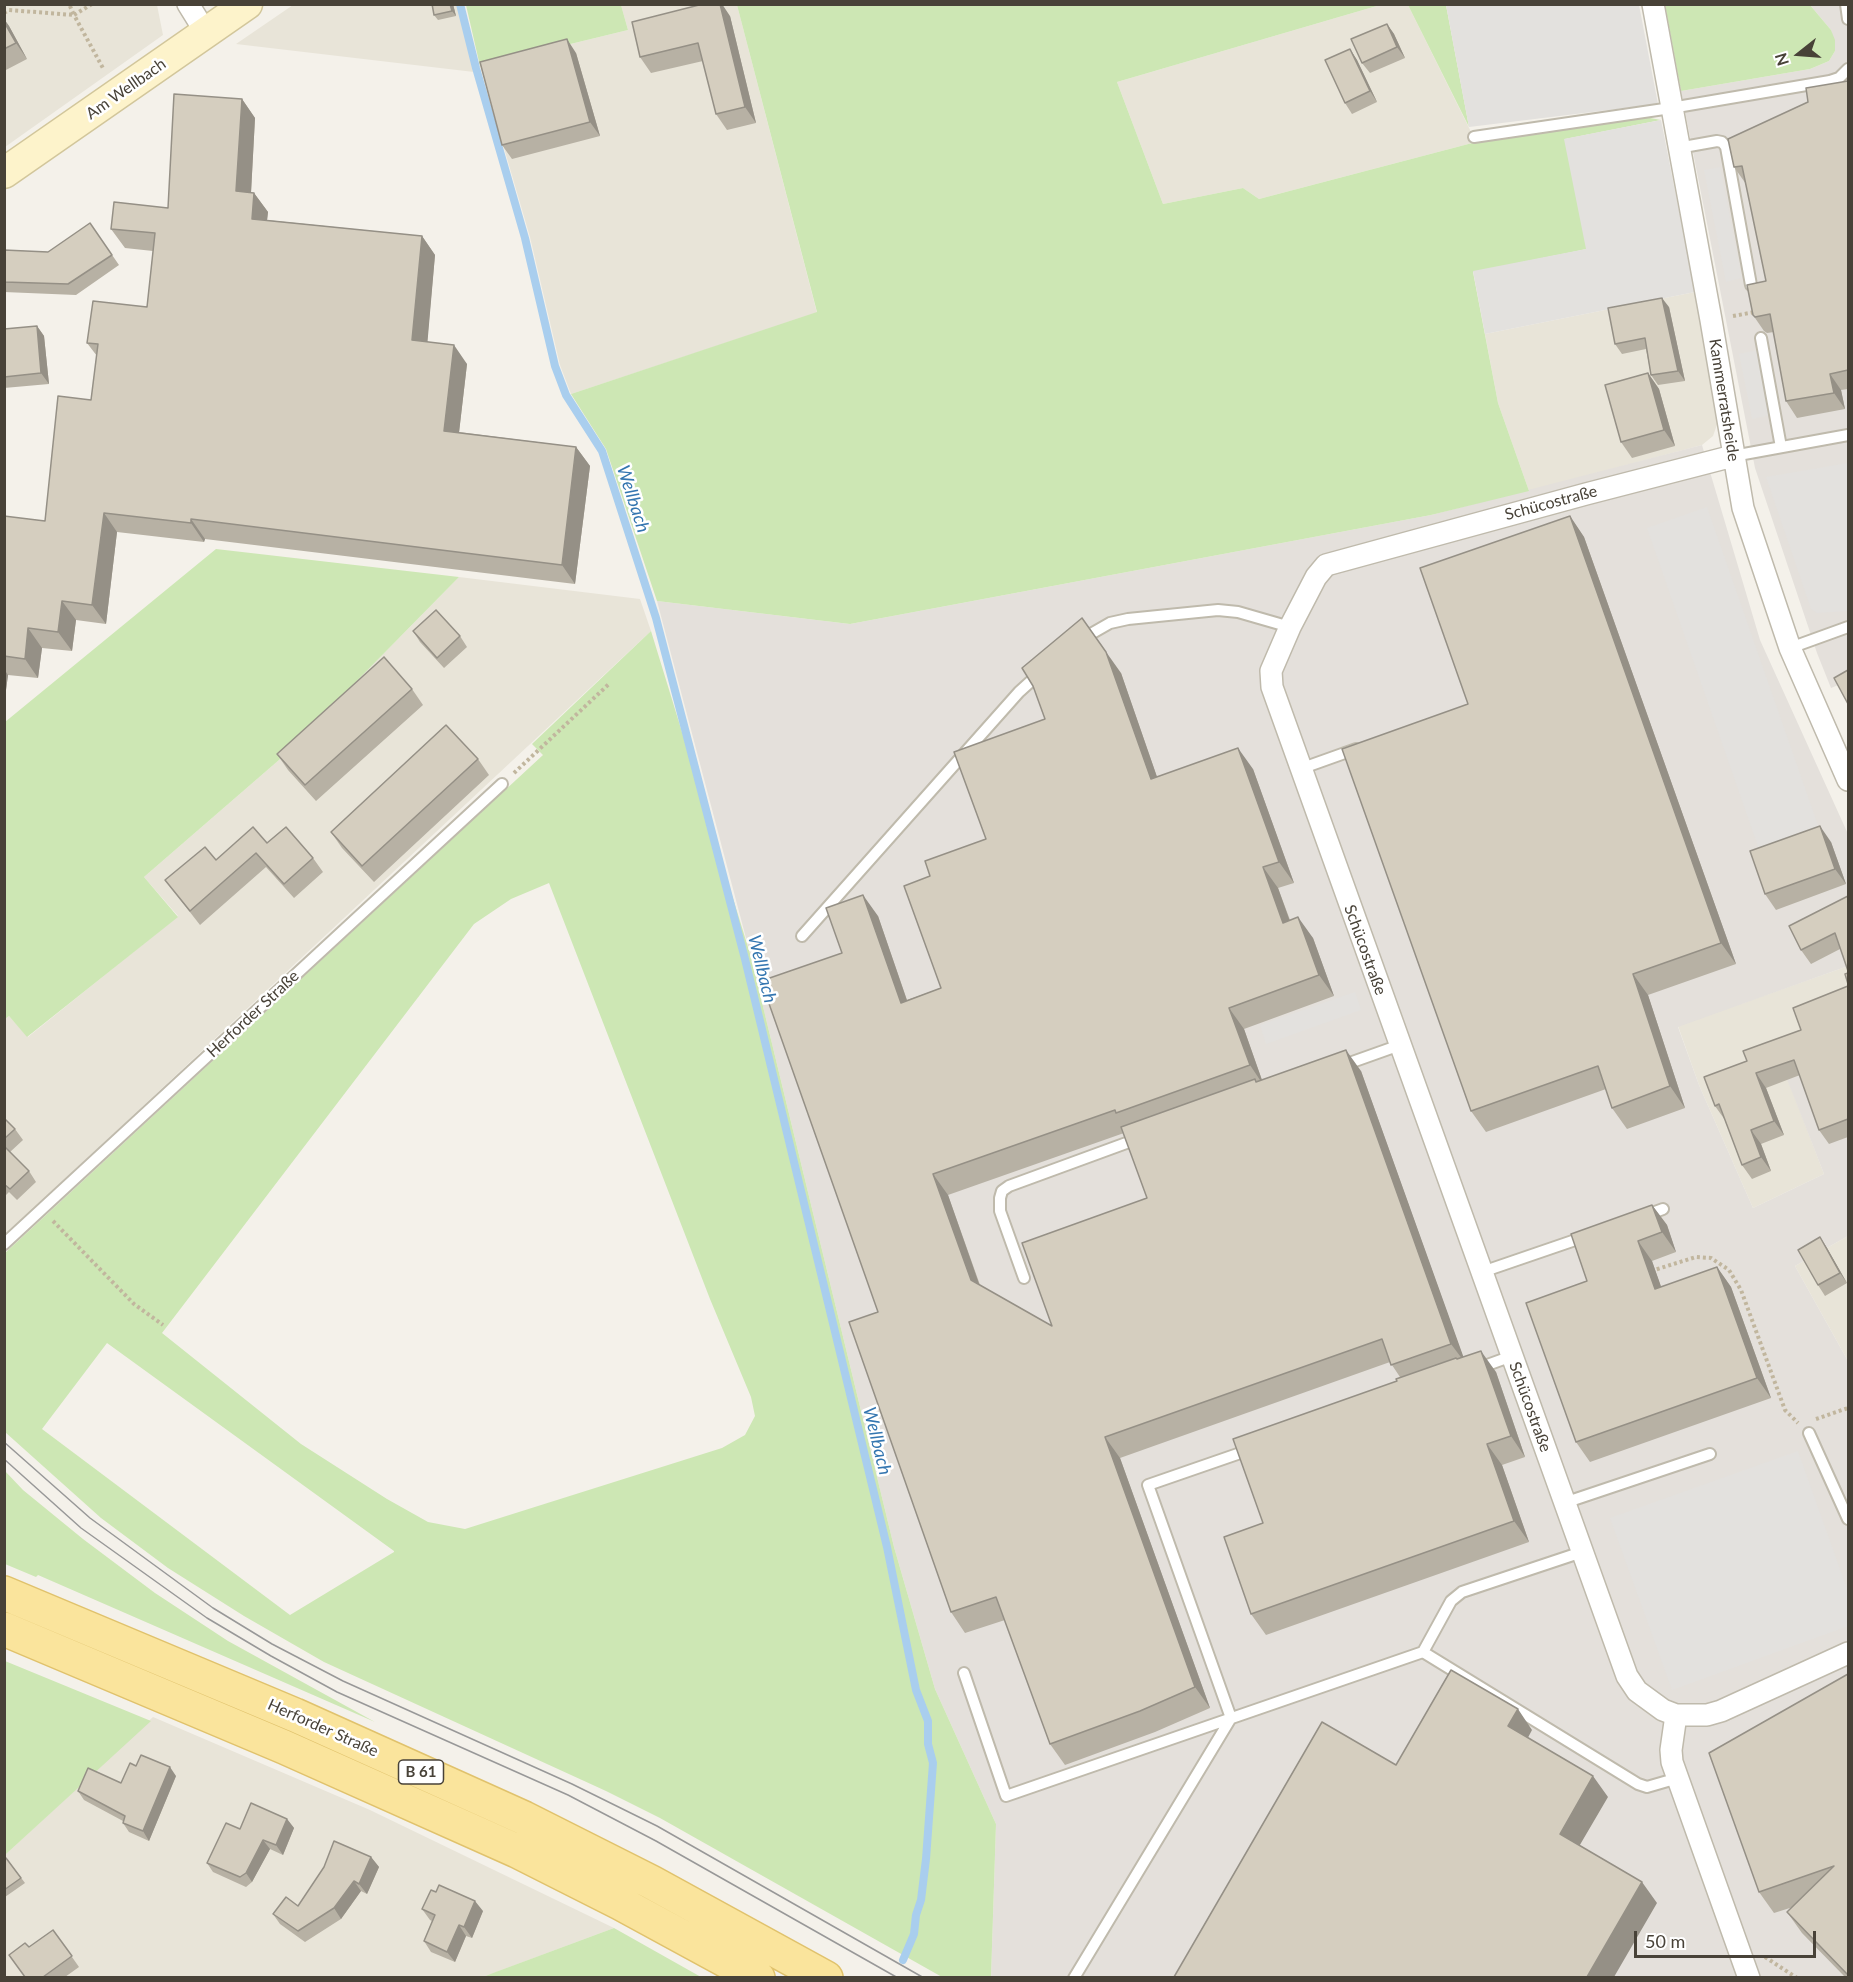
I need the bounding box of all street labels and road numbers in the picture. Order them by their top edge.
street label: Am Wellbach [82,54,170,124]
street label: Kammerratsheide [1705,337,1743,463]
street label: Schücostraße [1503,481,1599,525]
street label: Schücostraße [1340,902,1390,998]
street label: Herforder Straße [203,966,303,1062]
street label: Schücostraße [1505,1359,1555,1455]
street label: Herforder Straße [265,1695,381,1761]
road number: B 61 [398,1760,444,1784]

